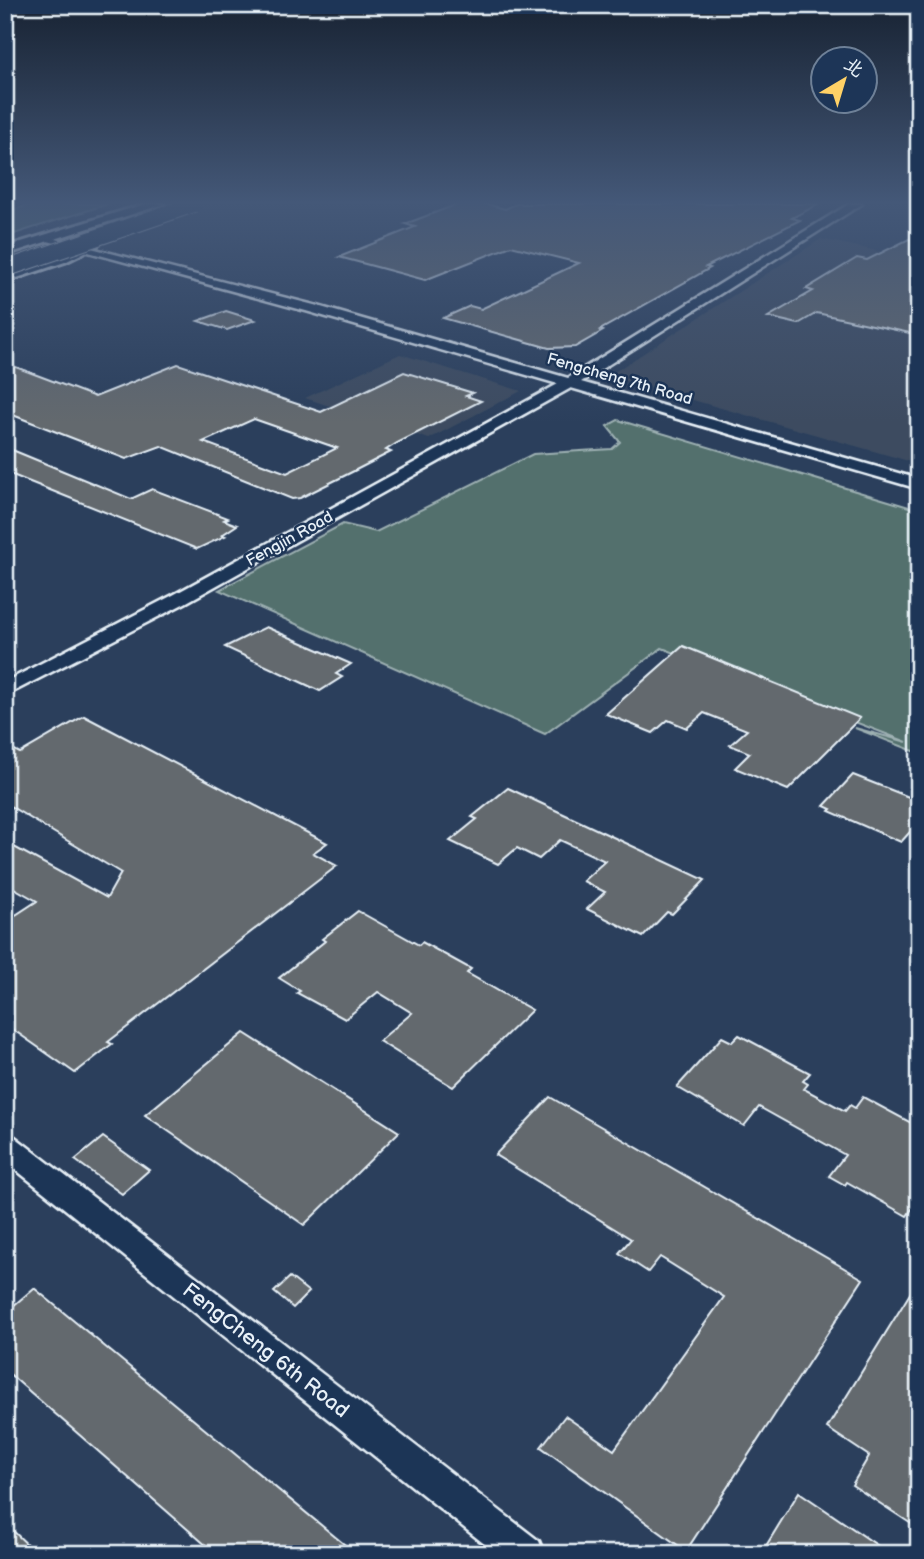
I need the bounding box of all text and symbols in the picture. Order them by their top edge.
north arrow [808,46,878,116]
text: 北 [839,53,868,83]
street label: Fengcheng 7th Road [545,350,695,409]
street label: Fengjin Road [243,508,336,571]
street label: FengCheng 6th Road [178,1278,354,1423]

